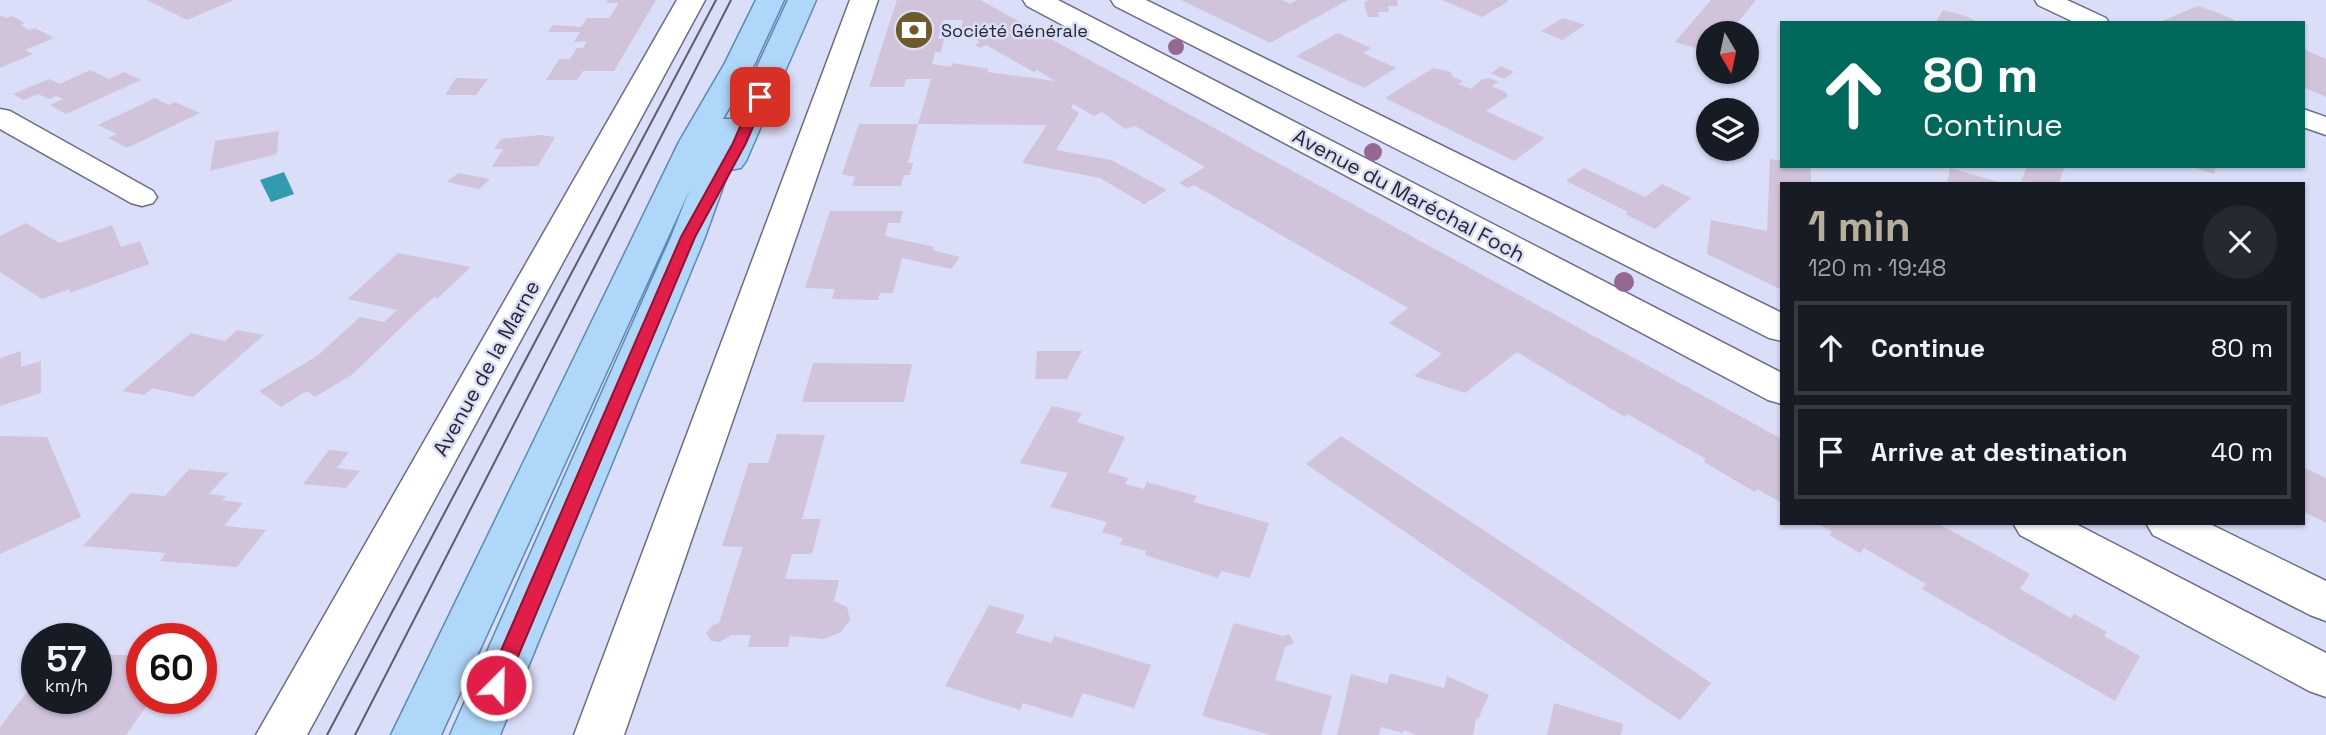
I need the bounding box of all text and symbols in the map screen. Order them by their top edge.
bank icon: Société Générale [893,9,935,51]
place label: Société Générale [941,19,1088,42]
north arrow [1696,21,1759,84]
map controls [1696,21,1759,161]
text: 80 m [1923,44,2038,106]
icon: ahead [1808,49,1899,140]
pin [730,67,790,127]
icon: arrive [741,78,779,116]
button: layers [1696,98,1759,161]
text: Continue [1923,105,2063,145]
street label: Avenue du Maréchal Foch [1288,122,1530,268]
text: 1 min [1808,200,1911,253]
button: close [2203,205,2277,279]
text: 120 m · 19:48 [1808,253,1946,283]
street label: Avenue de la Marne [426,275,546,461]
icon: ahead [1812,329,1850,367]
text: Continue [1871,331,1985,365]
text: 80 m [2211,331,2273,365]
icon: arrive [1812,433,1850,471]
text: Arrive at destination [1871,435,2128,469]
text: 40 m [2211,435,2273,469]
speed limit sign: 60 [126,623,217,714]
text: 57 [47,637,86,681]
position arrow [459,648,533,722]
text: km/h [45,674,88,697]

